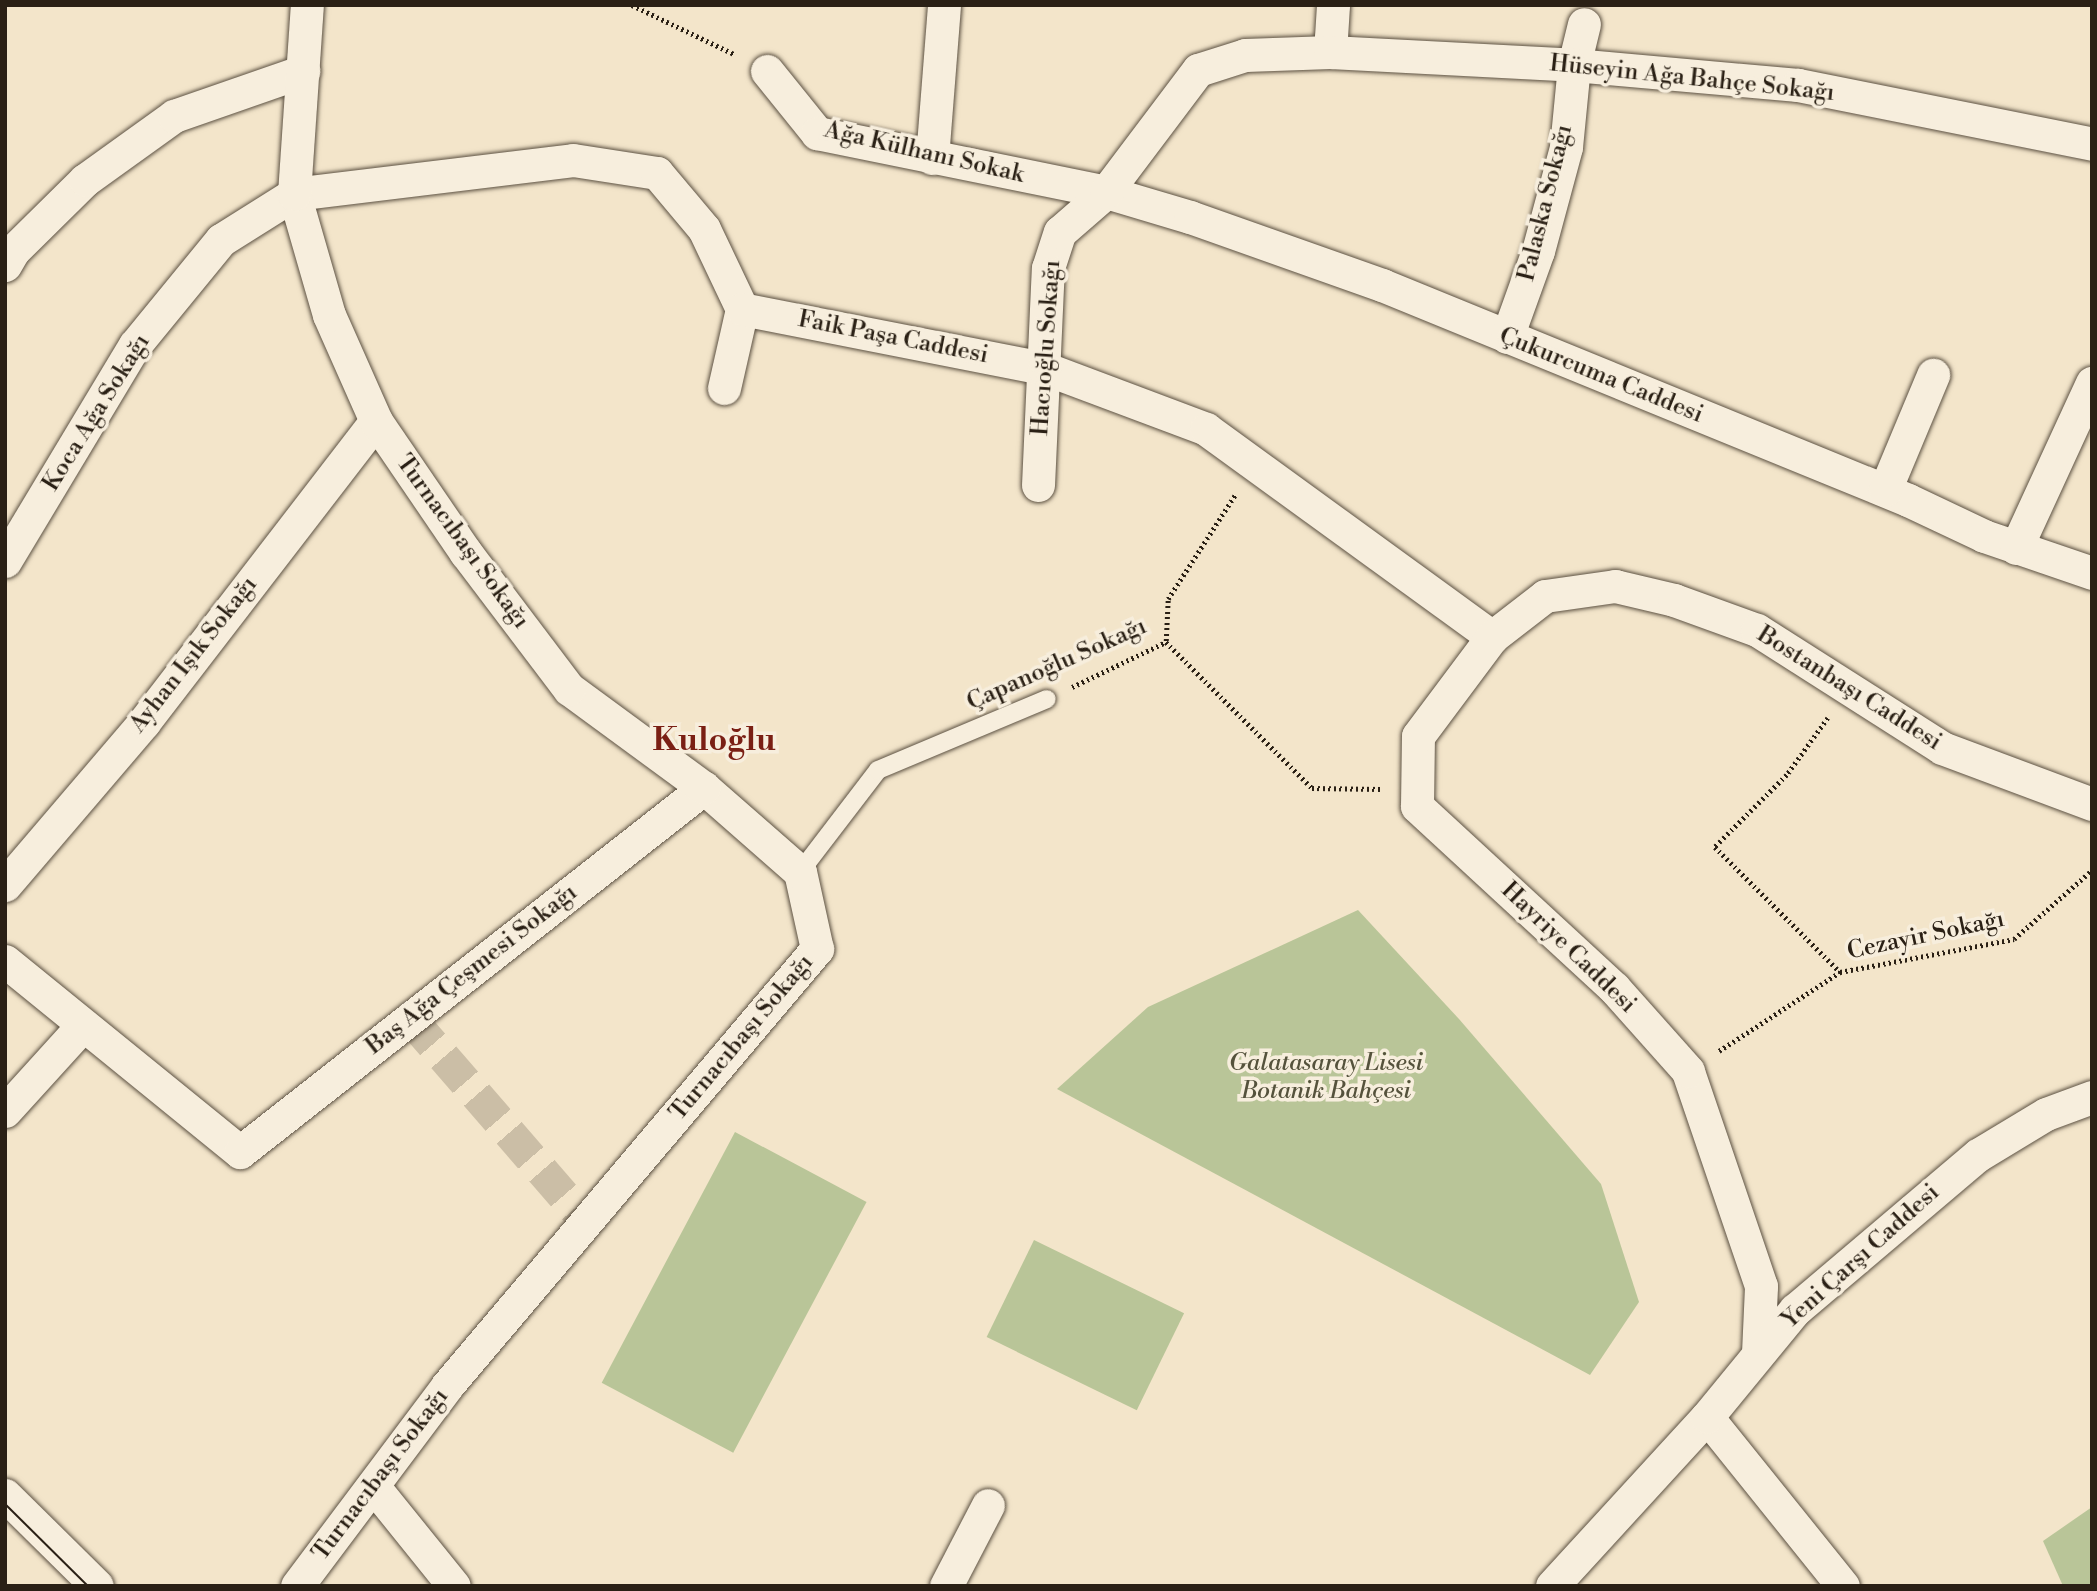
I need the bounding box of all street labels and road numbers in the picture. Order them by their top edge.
street label: Hüseyin Ağa Bahçe Sokağı [1548,50,1836,108]
street label: Ağa Külhanı Sokak [821,116,1027,190]
street label: Palaska Sokağı [1513,122,1579,284]
street label: Hacıoğlu Sokağı [1026,259,1068,437]
street label: Faik Paşa Caddesi [795,305,991,371]
street label: Çukurcuma Caddesi [1495,322,1707,430]
street label: Koca Ağa Sokağı [37,329,157,497]
street label: Turnacıbaşı Sokağı [389,449,535,635]
street label: Ayhan Işık Sokağı [124,571,264,739]
street label: Çapanoğlu Sokağı [963,612,1151,718]
street label: Bostanbaşı Caddesi [1751,621,1947,757]
street label: Hayriye Caddesi [1495,876,1641,1020]
street label: Baş Ağa Çeşmesi Sokağı [361,879,583,1061]
street label: Cezayir Sokağı [1845,905,2007,967]
street label: Turnacıbaşı Sokağı [664,949,820,1127]
street label: Yeni Çarşı Caddesi [1776,1179,1946,1335]
street label: Turnacıbaşı Sokağı [307,1383,455,1567]

